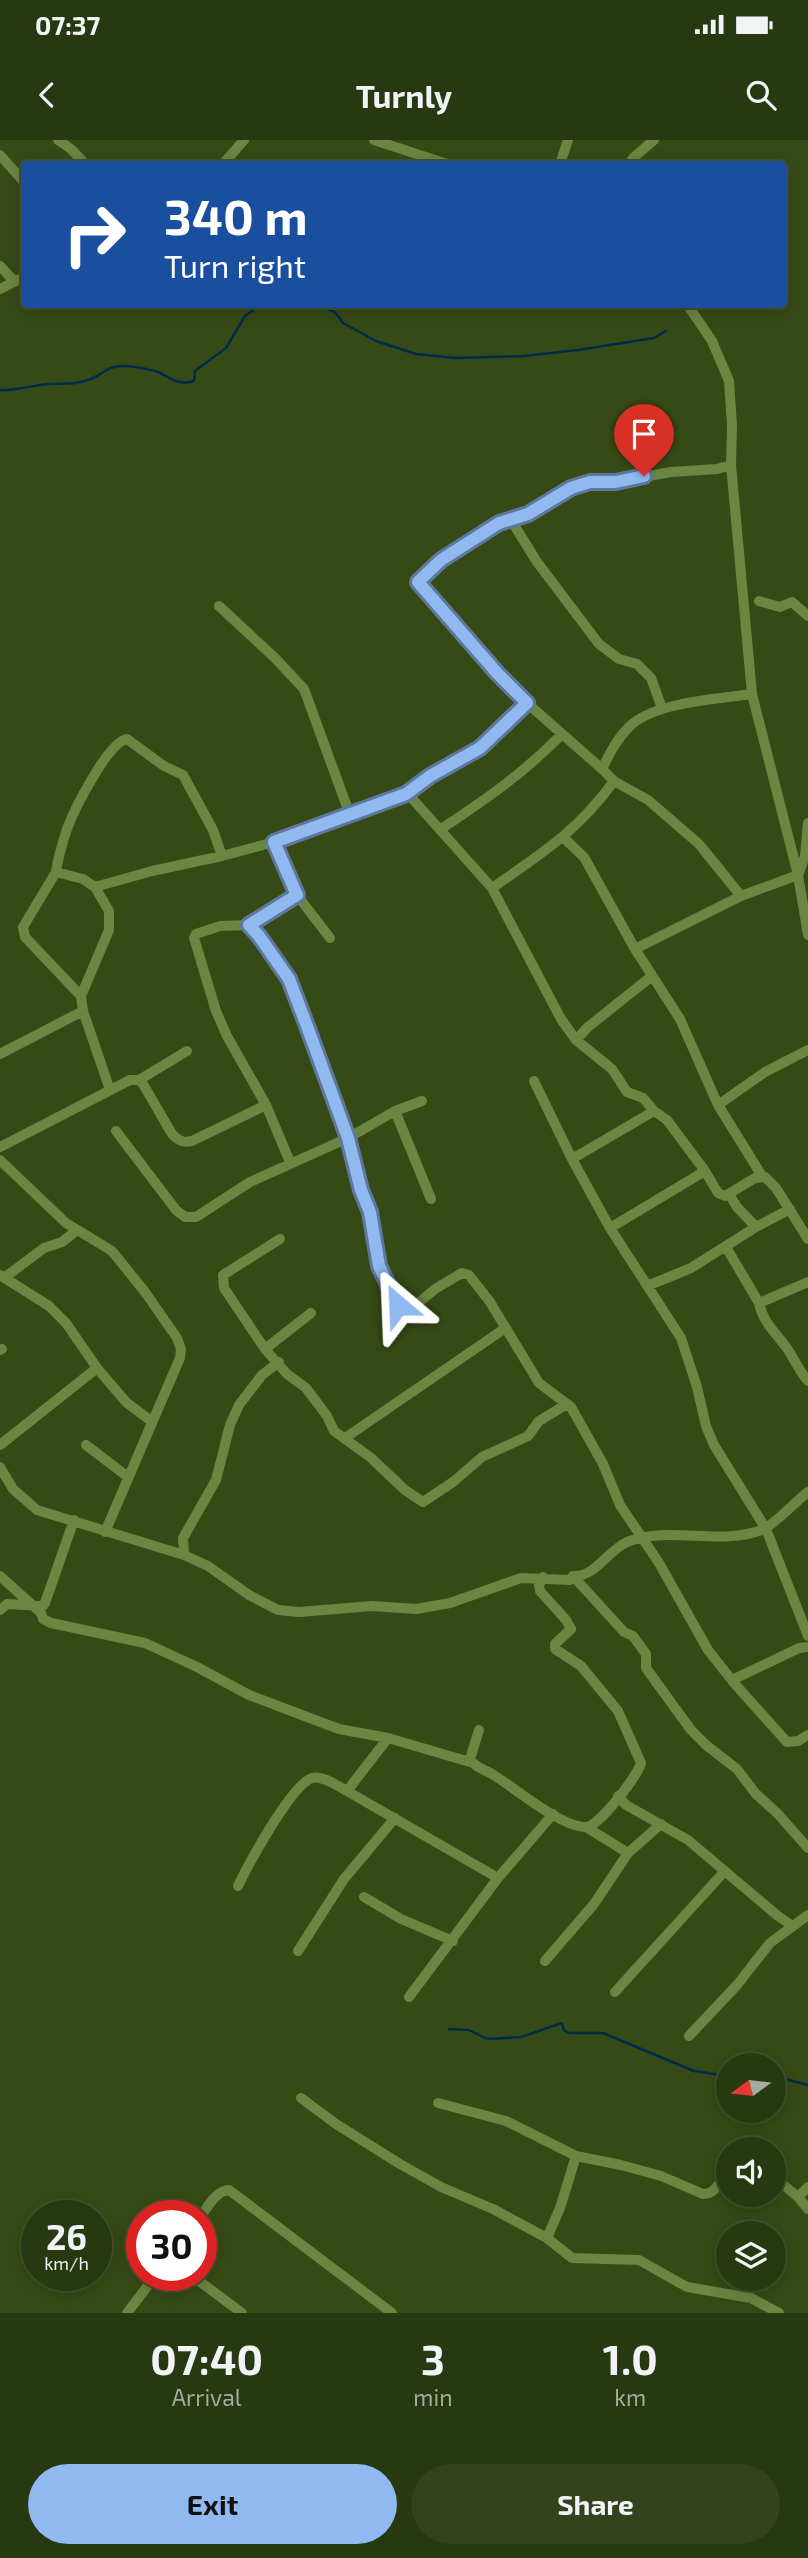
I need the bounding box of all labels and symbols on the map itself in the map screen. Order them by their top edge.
pin [614,404,674,476]
position arrow [361,1268,435,1342]
north arrow [716,2053,786,2123]
speed limit sign: 30 [126,2200,217,2291]

